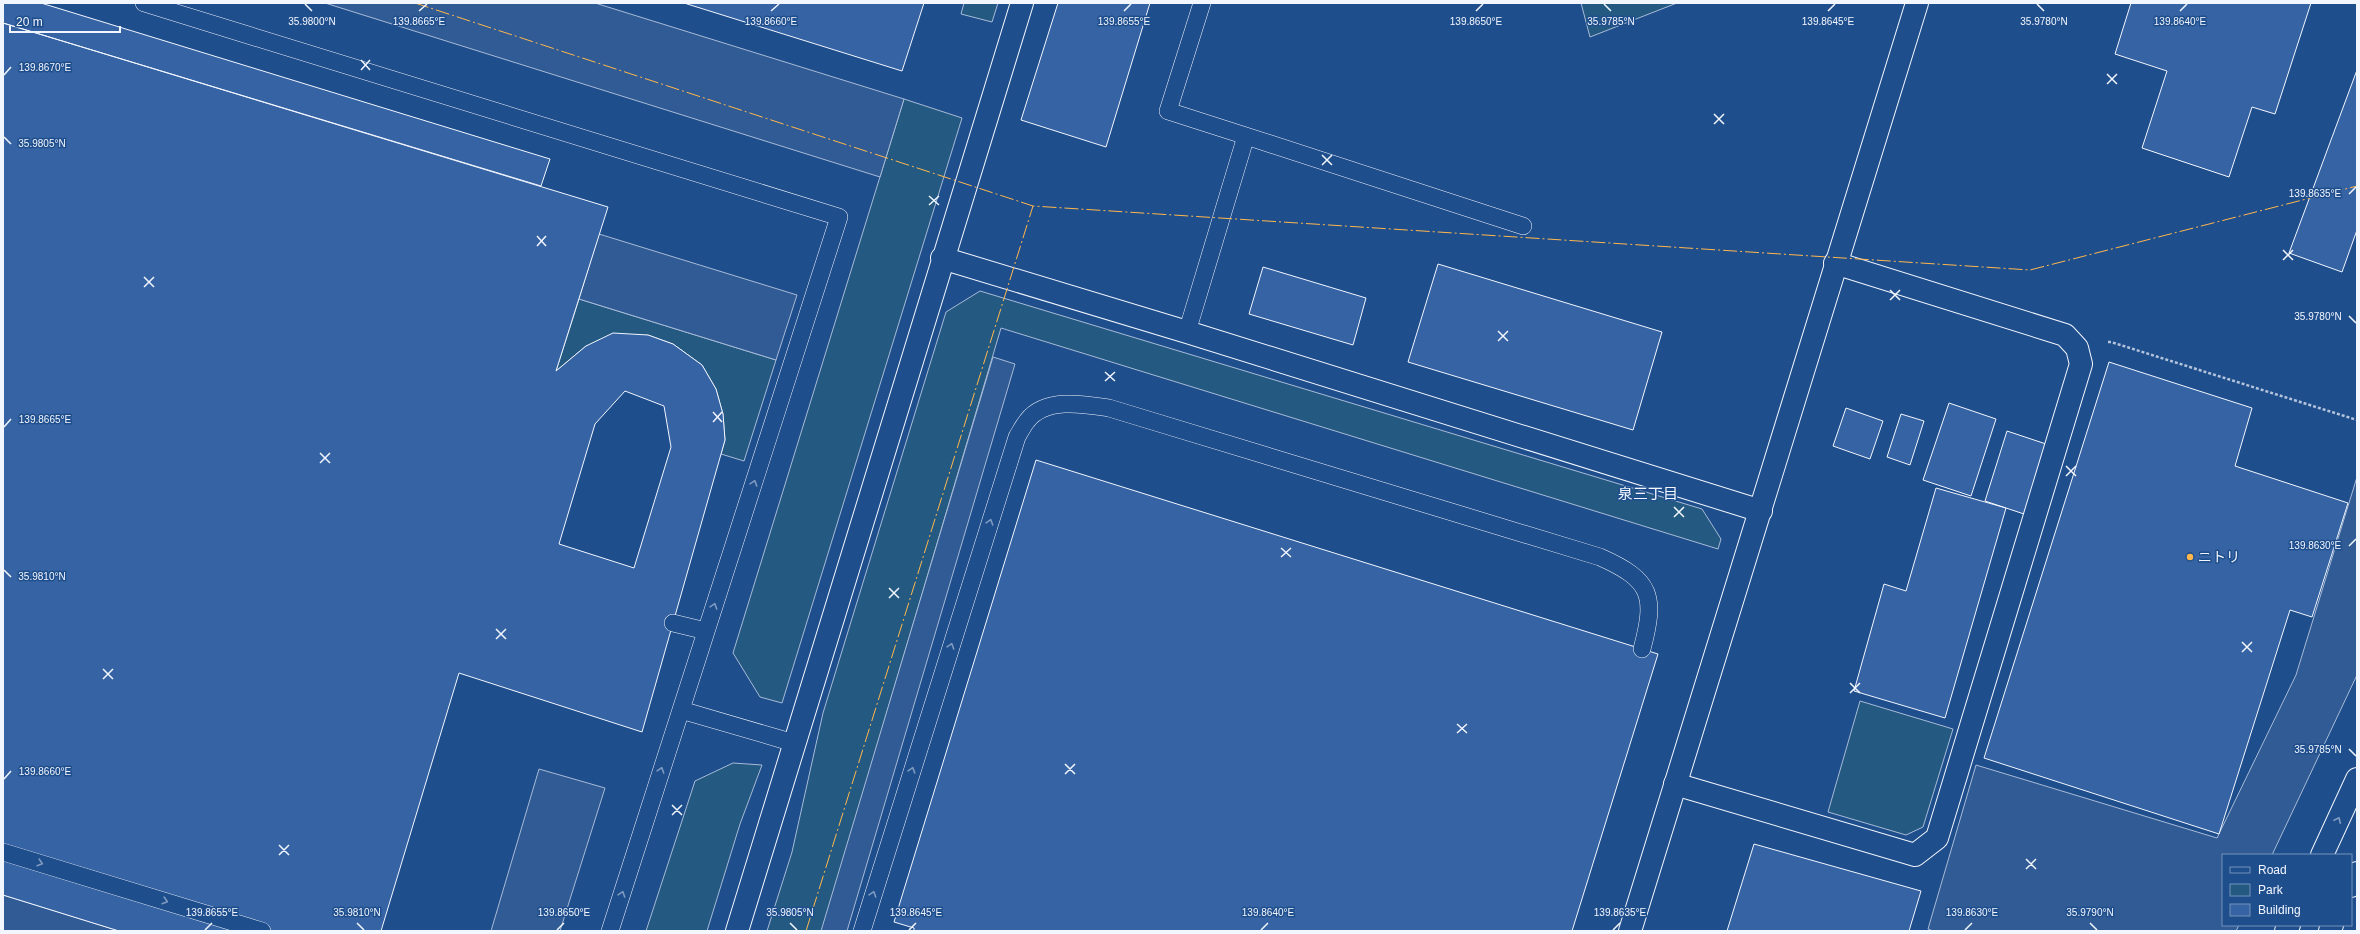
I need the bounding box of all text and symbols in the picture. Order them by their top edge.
scale bar [10,8,120,34]
text: 20 m [16,15,43,29]
text: 35.9800°N [288,16,336,27]
text: 139.8665°E [393,16,446,27]
text: 139.8660°E [745,16,798,27]
text: 139.8655°E [1098,16,1151,27]
text: 139.8650°E [1450,16,1503,27]
text: 35.9785°N [1587,16,1635,27]
text: 139.8645°E [1802,16,1855,27]
text: 35.9780°N [2020,16,2068,27]
text: 139.8640°E [2154,16,2207,27]
text: 139.8670°E [19,62,72,73]
text: 35.9805°N [18,138,66,149]
text: 139.8635°E [2289,188,2342,199]
text: 35.9780°N [2294,311,2342,322]
text: 139.8665°E [19,414,72,425]
one-way arrow [749,479,758,486]
district label: 泉三丁目 [1618,485,1678,502]
one-way arrow [986,518,994,525]
text: 139.8630°E [2289,540,2342,551]
place label: ニトリ [2198,549,2240,565]
marker: ニトリ [2185,552,2195,562]
text: 35.9810°N [18,571,66,582]
one-way arrow [709,603,718,610]
one-way arrow [946,642,955,649]
text: 35.9785°N [2294,744,2342,755]
text: 139.8660°E [19,766,72,777]
one-way arrow [907,766,916,773]
one-way arrow [657,767,665,774]
one-way arrow [2333,816,2341,824]
legend [2222,854,2352,926]
one-way arrow [37,858,44,867]
text: Road [2258,863,2287,877]
text: Park [2258,883,2284,897]
one-way arrow [868,890,877,897]
one-way arrow [617,891,625,898]
one-way arrow [161,896,168,905]
text: Building [2258,903,2301,917]
text: 139.8655°E [186,907,239,918]
text: 35.9810°N [333,907,381,918]
text: 139.8650°E [538,907,591,918]
text: 35.9805°N [766,907,814,918]
text: 139.8645°E [890,907,943,918]
text: 139.8640°E [1242,907,1295,918]
text: 139.8635°E [1594,907,1647,918]
text: 139.8630°E [1946,907,1999,918]
text: 35.9790°N [2066,907,2114,918]

